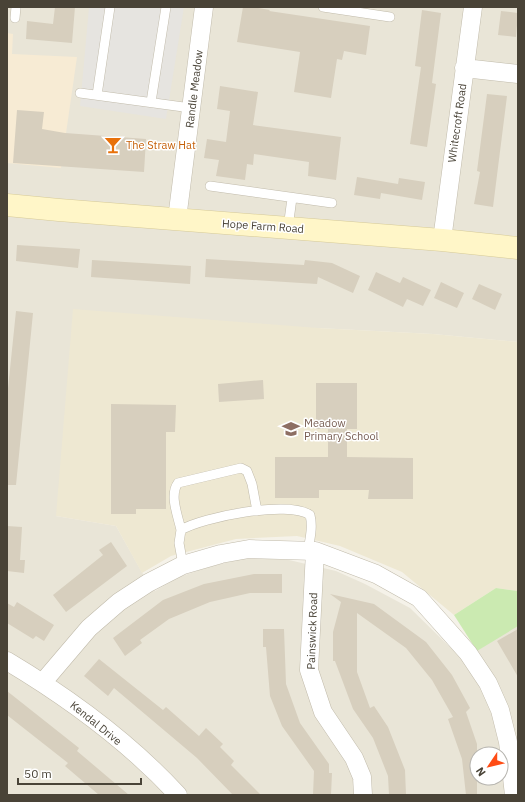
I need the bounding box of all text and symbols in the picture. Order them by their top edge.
street label: Randle Meadow [182,48,206,129]
street label: Whitecroft Road [445,83,469,163]
bar icon: The Straw Hat [103,135,123,155]
place label: The Straw Hat [126,138,196,152]
street label: Hope Farm Road [222,216,304,236]
place label: Meadow Primary School [304,416,379,443]
school or university icon: Meadow Primary School [281,419,301,439]
street label: Painswick Road [304,592,320,670]
street label: Kendal Drive [67,698,125,748]
north arrow [469,746,509,786]
scale bar [18,760,141,786]
text: N [473,764,489,779]
text: 50 m [24,766,52,781]

